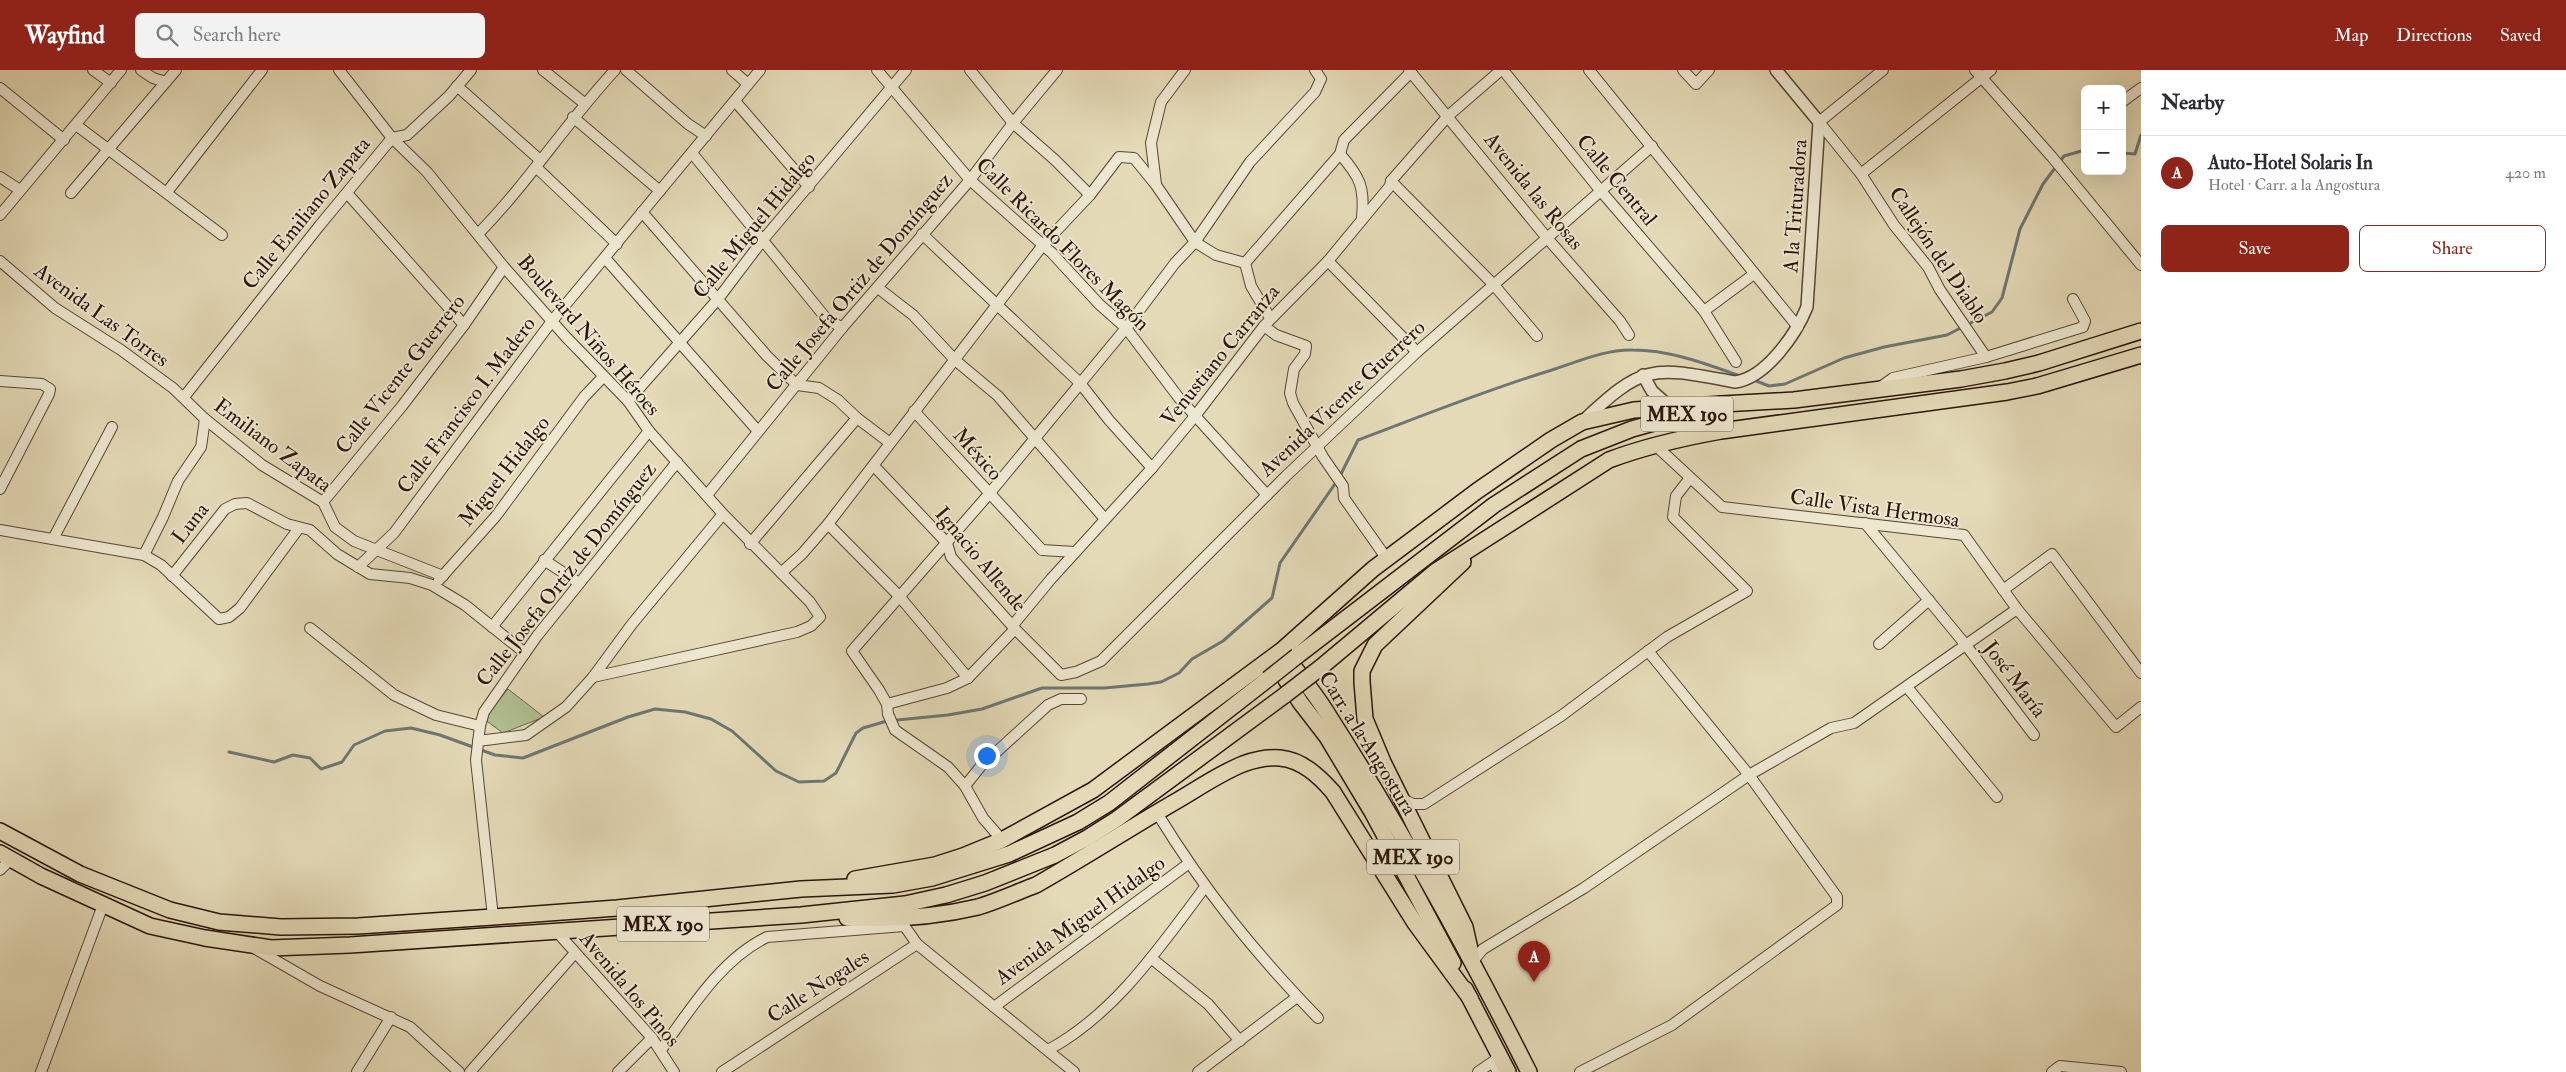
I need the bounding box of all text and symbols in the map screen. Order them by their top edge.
search box [135,13,485,58]
text: Wayfind [25,20,105,51]
icon: search [153,21,181,49]
text: Search here [193,23,281,47]
text: Map [2335,24,2368,47]
text: Directions [2396,24,2472,47]
text: Saved [2500,24,2541,47]
map controls [2081,85,2126,175]
button: + [2081,85,2126,130]
text: Nearby [2161,89,2224,116]
street label: Avenida las Rosas [1477,126,1589,256]
street label: Calle Central [1570,129,1663,232]
button: − [2081,130,2126,175]
street label: Calle Emiliano Zapata [236,131,377,295]
street label: A la Trituradora [1777,138,1814,275]
street label: Calle Miguel Hidalgo [687,146,822,304]
text: Auto-Hotel Solaris In [2208,151,2373,175]
street label: Calle Ricardo Flores Magón [970,152,1155,337]
text: A [2172,163,2182,183]
text: 420 m [2505,163,2546,183]
street label: Calle Josefa Ortiz de Domínguez [760,167,959,397]
text: Hotel · Carr. a la Angostura [2208,175,2380,195]
street label: Callejón del Diablo [1883,182,1994,329]
button: Save [2161,225,2349,272]
button: Share [2359,225,2546,272]
street label: Boulevard Niños Héroes [511,249,666,422]
street label: Avenida Las Torres [28,257,174,373]
street label: Venustiano Carranza [1155,279,1286,432]
street label: Calle Vicente Guerrero [330,289,471,460]
street label: Calle Francisco I. Madero [391,311,542,499]
street label: Avenida Vicente Guerrero [1253,314,1431,483]
street label: Emiliano Zapata [208,392,337,499]
road number: MEX 190 [1641,396,1733,432]
street label: Miguel Hidalgo [453,410,556,532]
street label: México [947,422,1008,486]
street label: Calle Josefa Ortiz de Domínguez [470,457,662,692]
street label: Calle Vista Hermosa [1788,483,1962,534]
street label: Luna [166,497,215,550]
street label: Ignacio Allende [929,501,1033,618]
street label: José María [1976,635,2053,723]
street label: Carr. a la Angostura [1312,666,1423,821]
your location [974,743,1000,769]
road number: MEX 190 [1367,840,1459,874]
street label: Avenida Miguel Hidalgo [989,850,1171,992]
road number: MEX 190 [617,906,709,942]
street label: Avenida los Pinos [573,925,686,1053]
pin: A [1518,941,1550,982]
street label: Calle Nogales [762,943,874,1029]

